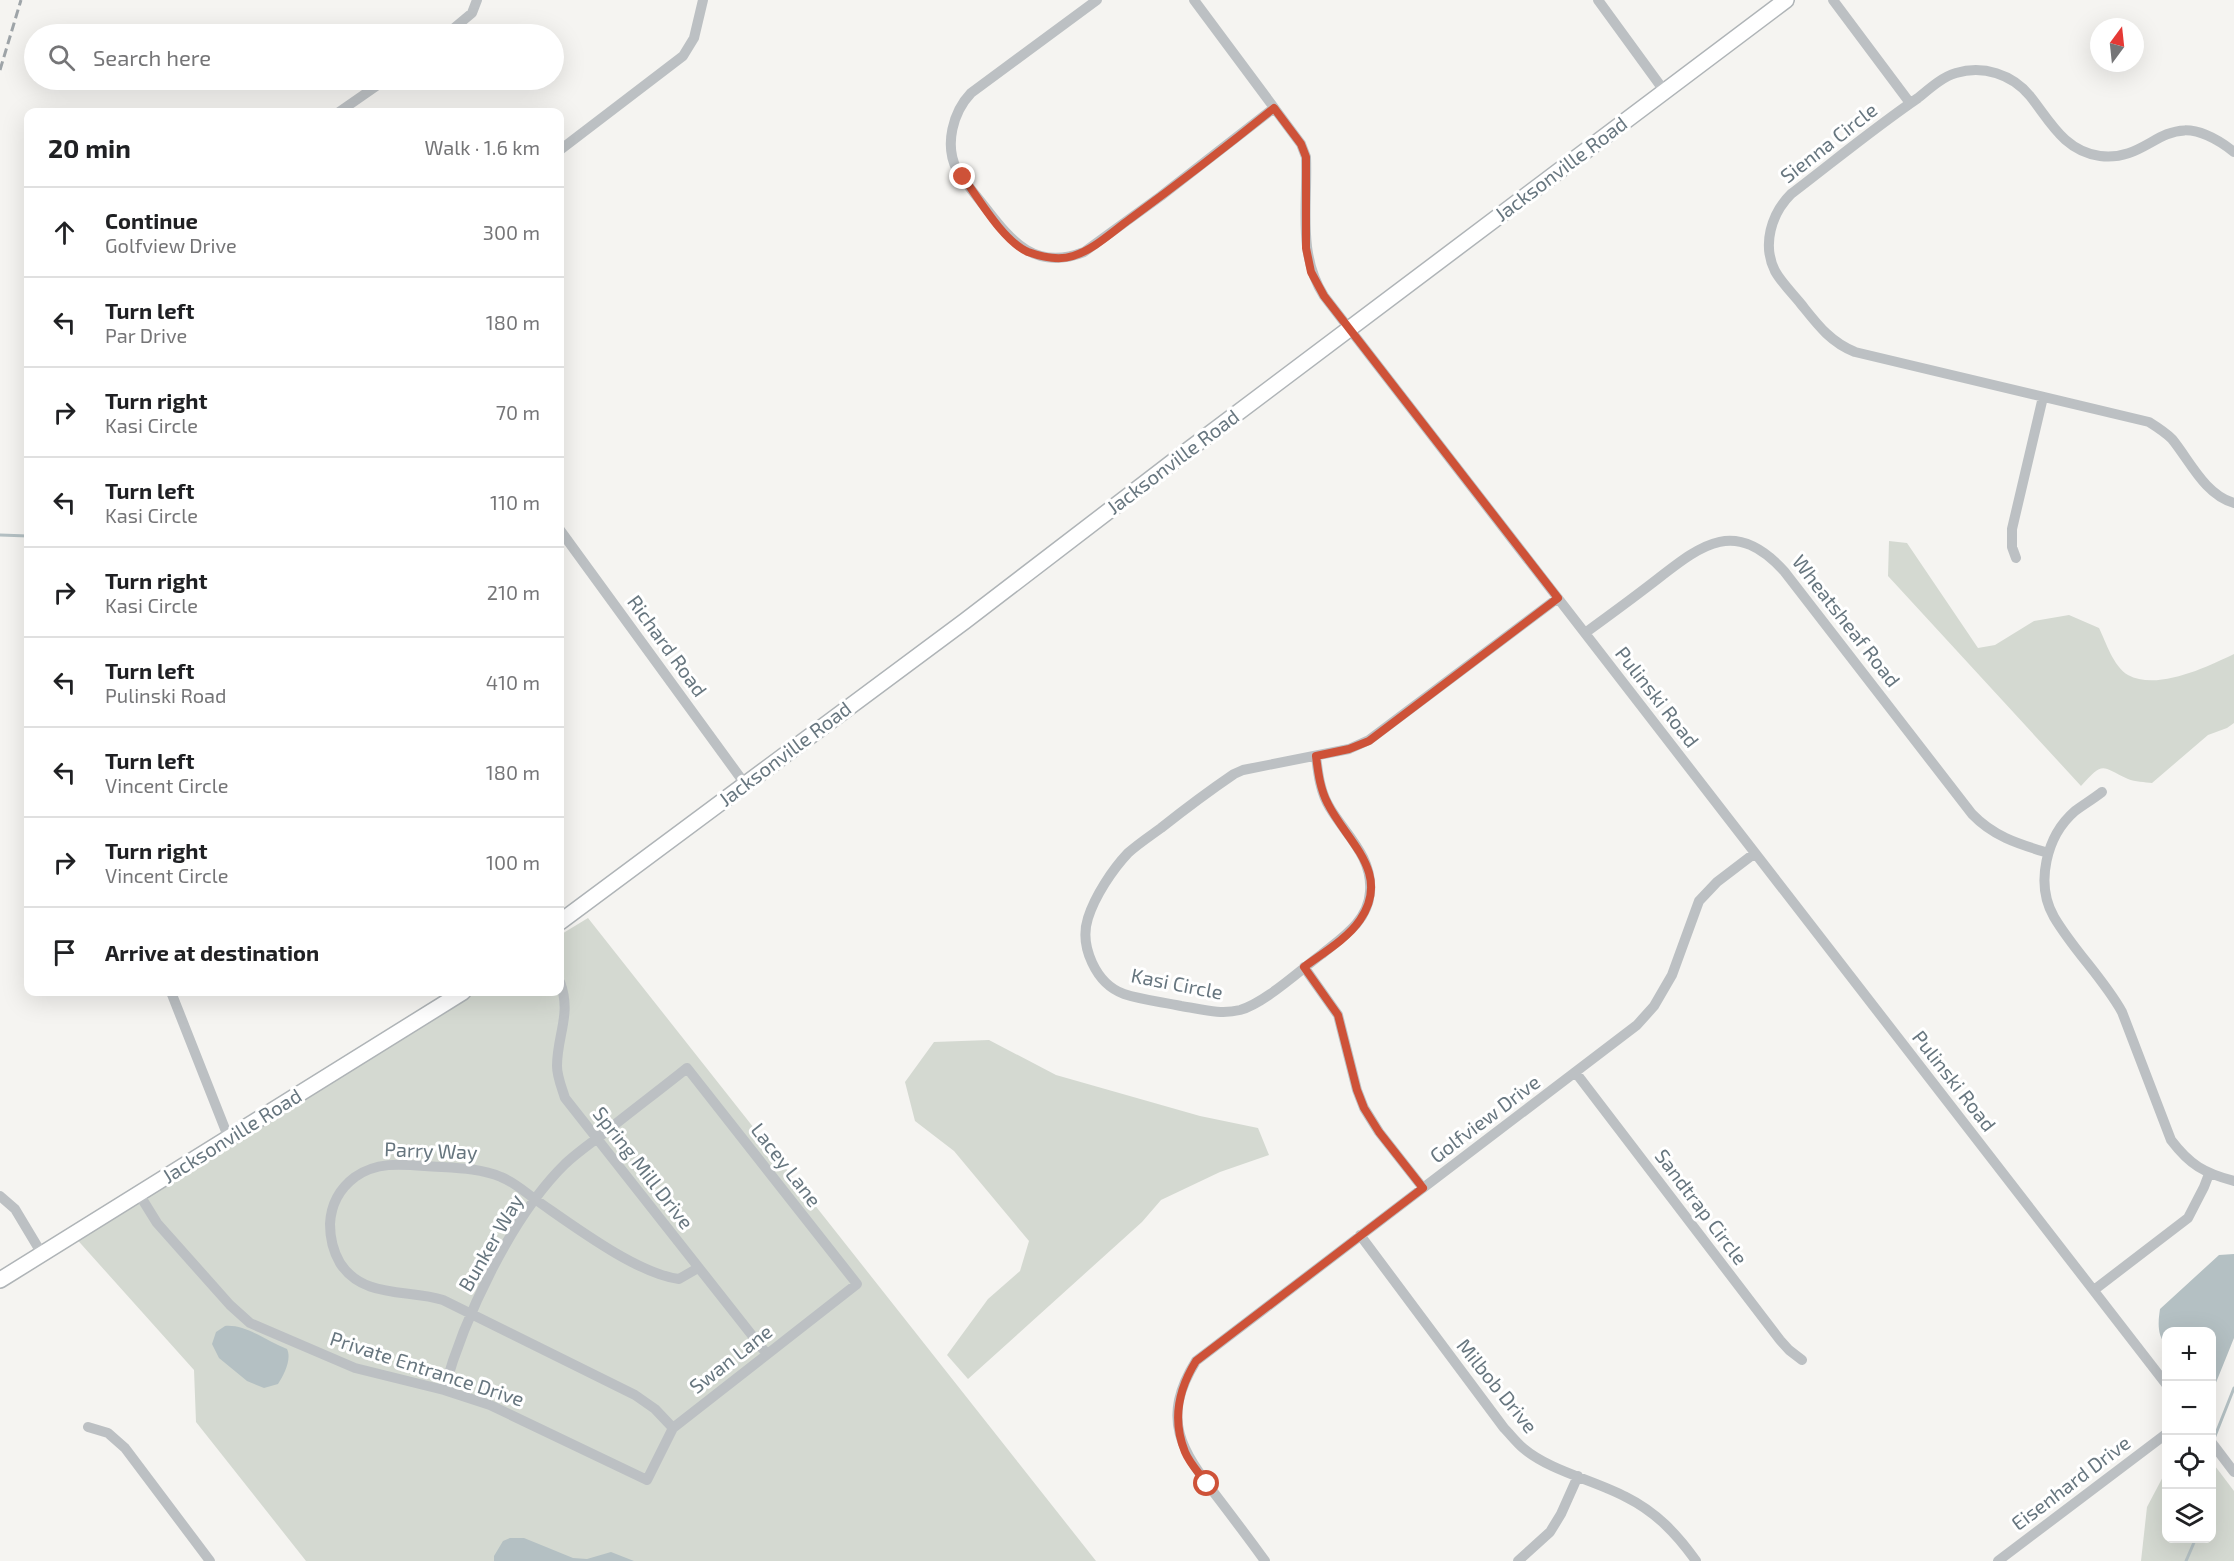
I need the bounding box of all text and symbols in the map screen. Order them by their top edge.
north arrow [2090,18,2144,72]
search box [24,24,564,90]
icon: search [45,41,78,74]
text: Search here [93,44,211,70]
street label: Sienna Circle [1775,97,1882,187]
street label: Jacksonville Road [1489,111,1631,226]
text: 20 min [48,132,131,163]
text: Walk · 1.6 km [425,135,540,159]
route end [949,163,975,189]
text: Continue [105,207,198,233]
icon: ahead [48,216,81,249]
text: 300 m [483,220,540,244]
text: Golfview Drive [105,233,237,257]
text: Turn left [105,297,194,323]
icon: left [48,306,81,339]
text: 180 m [486,310,540,334]
text: Par Drive [105,323,187,347]
text: Turn right [105,387,207,413]
icon: right [48,396,81,429]
text: 70 m [496,400,540,424]
street label: Jacksonville Road [1101,404,1243,519]
text: Kasi Circle [105,413,198,437]
text: Turn left [105,477,194,503]
icon: left [48,486,81,519]
text: 110 m [490,490,540,514]
text: Kasi Circle [105,503,198,527]
street label: Wheatsheaf Road [1788,549,1906,691]
text: Turn right [105,567,207,593]
icon: right [48,576,81,609]
text: 210 m [487,580,540,604]
street label: Richard Road [623,590,713,701]
text: Kasi Circle [105,593,198,617]
street label: Pulinski Road [1611,641,1705,752]
text: Turn left [105,657,194,683]
icon: left [48,666,81,699]
text: 410 m [486,670,540,694]
text: Pulinski Road [105,683,227,707]
street label: Jacksonville Road [713,696,855,811]
text: Turn left [105,747,194,773]
icon: left [48,756,81,789]
text: 180 m [486,760,540,784]
text: Vincent Circle [105,773,228,797]
text: Turn right [105,837,207,863]
icon: right [48,846,81,879]
text: 100 m [486,850,540,874]
text: Vincent Circle [105,863,228,887]
icon: arrive [48,936,81,969]
text: Arrive at destination [105,939,319,965]
street label: Kasi Circle [1129,962,1225,1004]
street label: Pulinski Road [1908,1025,2002,1136]
street label: Golfview Drive [1425,1069,1544,1167]
street label: Jacksonville Road [157,1083,306,1188]
street label: Spring Mill Drive [589,1101,699,1233]
street label: Lacey Lane [747,1118,827,1211]
street label: Parry Way [384,1136,479,1164]
street label: Sandtrap Circle [1651,1144,1753,1269]
street label: Bunker Way [453,1189,528,1295]
street label: Swan Lane [684,1319,776,1398]
street label: Private Entrance Drive [327,1325,527,1411]
map controls [2162,1327,2216,1543]
button: + [2162,1327,2216,1381]
street label: Milbob Drive [1452,1333,1543,1437]
button: − [2162,1381,2216,1435]
street label: Eisenhard Drive [2006,1430,2135,1535]
button: locate [2162,1435,2216,1489]
route start [1193,1470,1219,1496]
button: layers [2162,1489,2216,1543]

